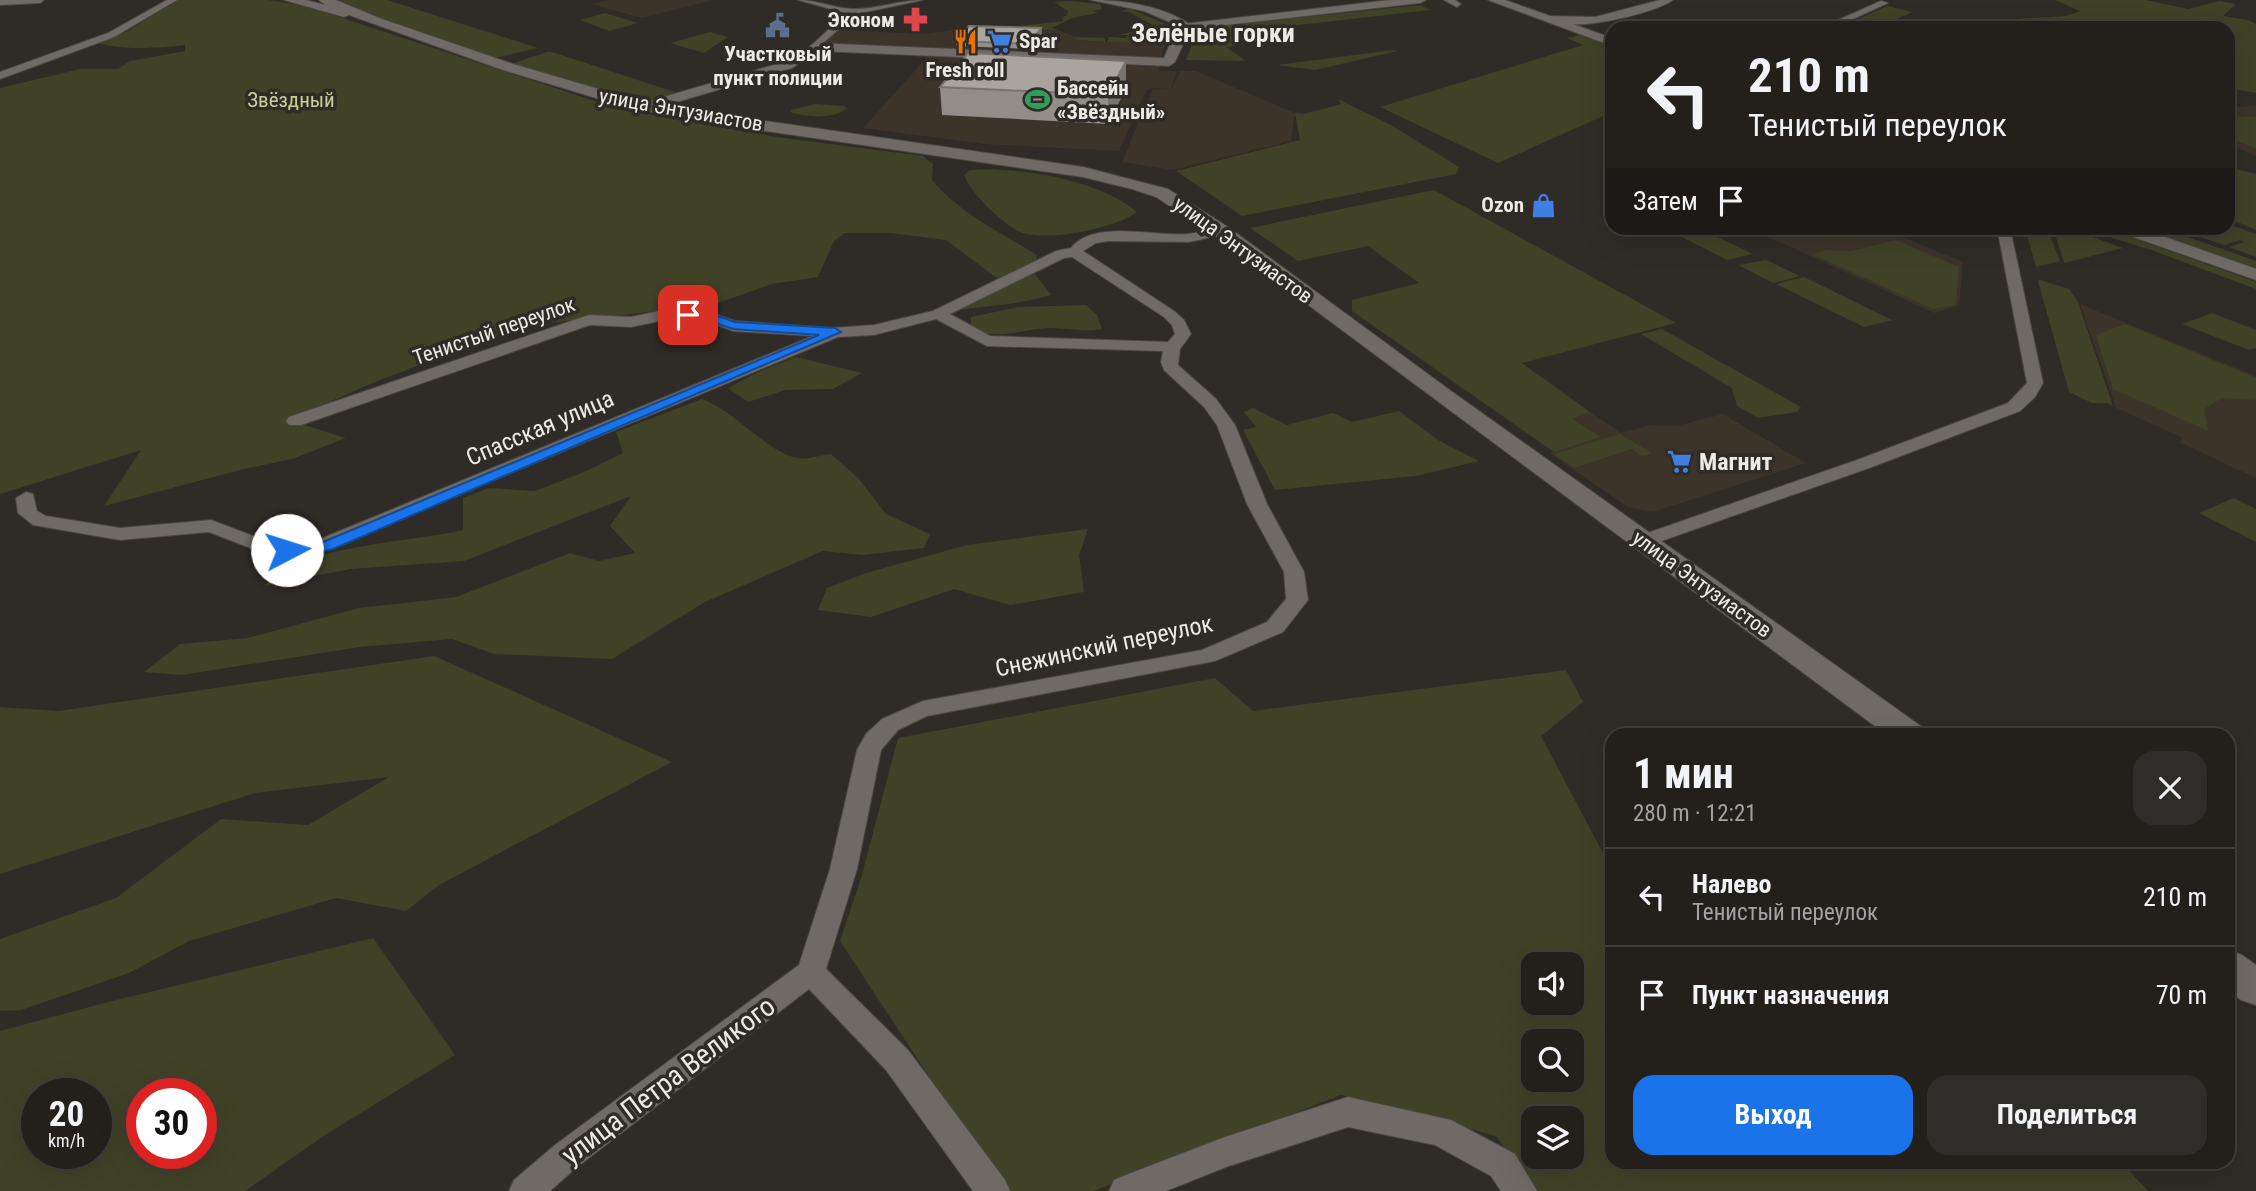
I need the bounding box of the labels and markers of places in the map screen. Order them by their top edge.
pharmacy icon: Эконом [901,6,929,34]
place label: Эконом [828,8,895,32]
public building icon: Участковый пункт полиции [764,11,792,39]
restaurant icon: Fresh roll [951,27,979,55]
supermarket icon: Spar [985,27,1013,55]
place label: Spar [1019,29,1058,53]
place label: Участковый пункт полиции [713,42,843,90]
place label: Fresh roll [926,58,1004,82]
place label: Бассейн «Звёздный» [1057,76,1165,124]
sports icon: Бассейн «Звёздный» [1023,86,1051,114]
shop icon: Ozon [1530,191,1558,219]
place label: Ozon [1481,193,1524,217]
pin [658,285,718,345]
supermarket icon: Магнит [1665,448,1693,476]
place label: Магнит [1699,448,1772,476]

